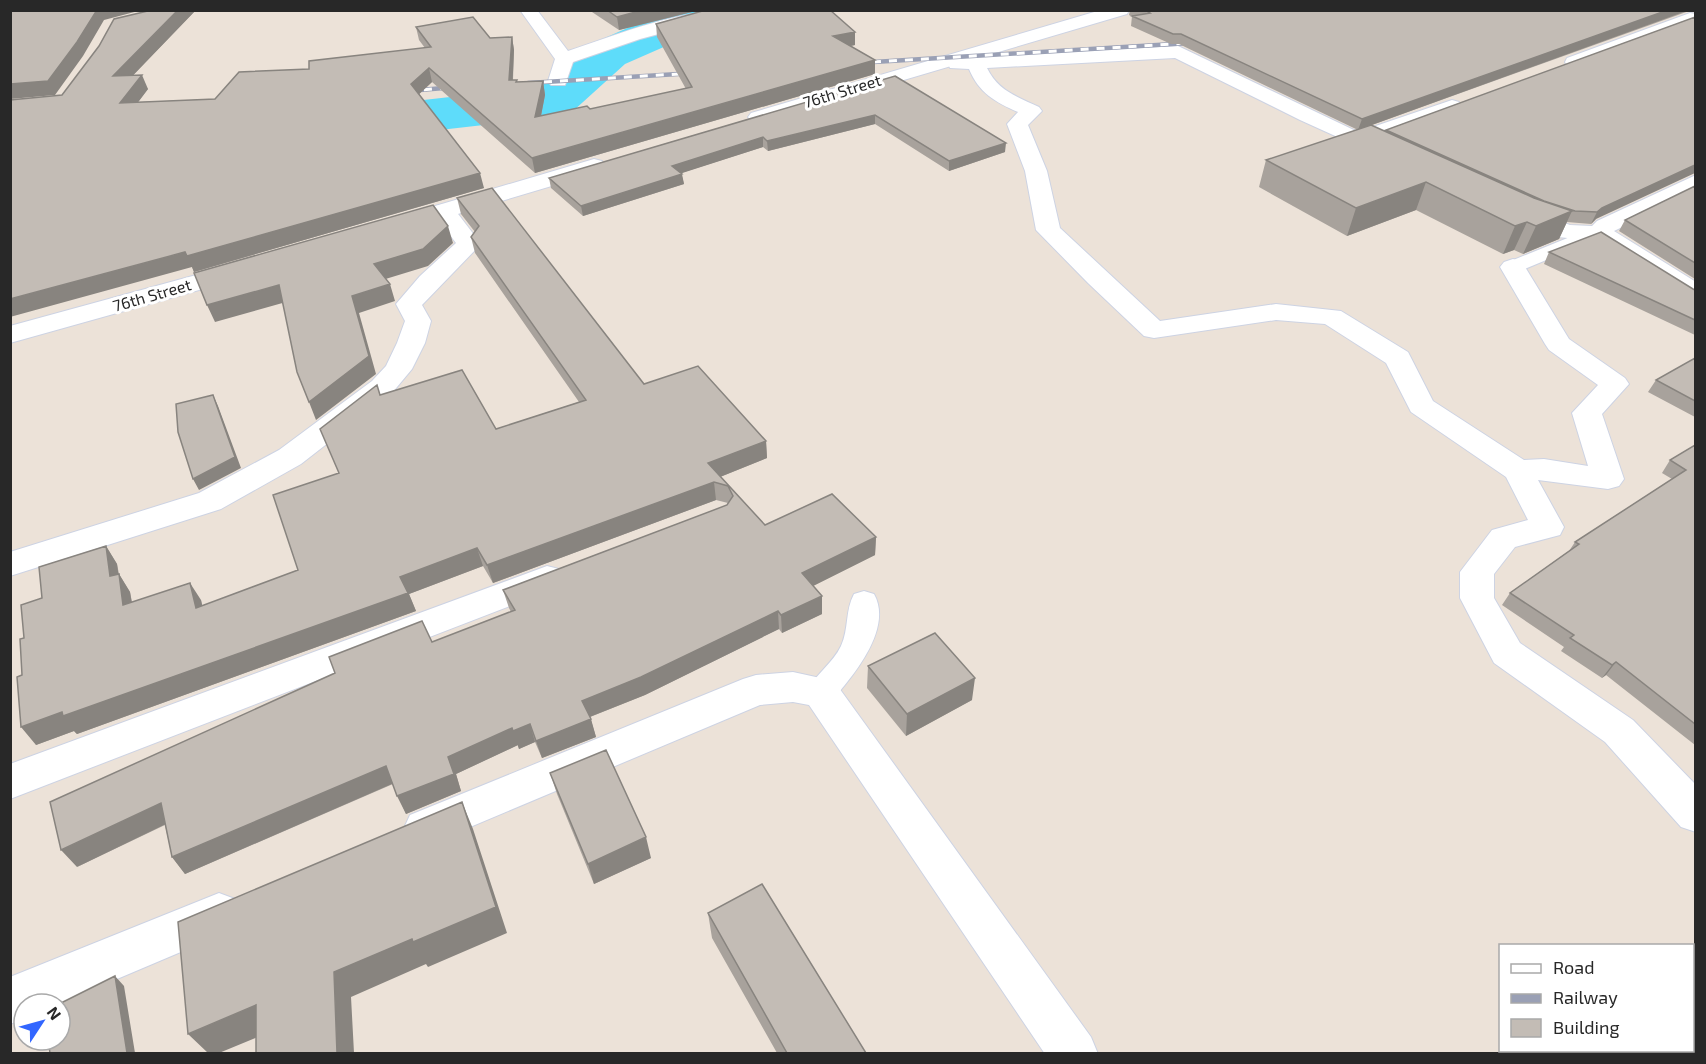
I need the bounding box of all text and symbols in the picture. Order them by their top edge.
street label: 76th Street [800,70,883,111]
street label: 76th Street [110,274,193,315]
legend [1499,944,1694,1052]
text: Road [1553,956,1594,978]
text: Railway [1553,986,1618,1008]
north arrow [12,992,72,1052]
text: N [43,1003,66,1023]
text: Building [1553,1016,1620,1038]

